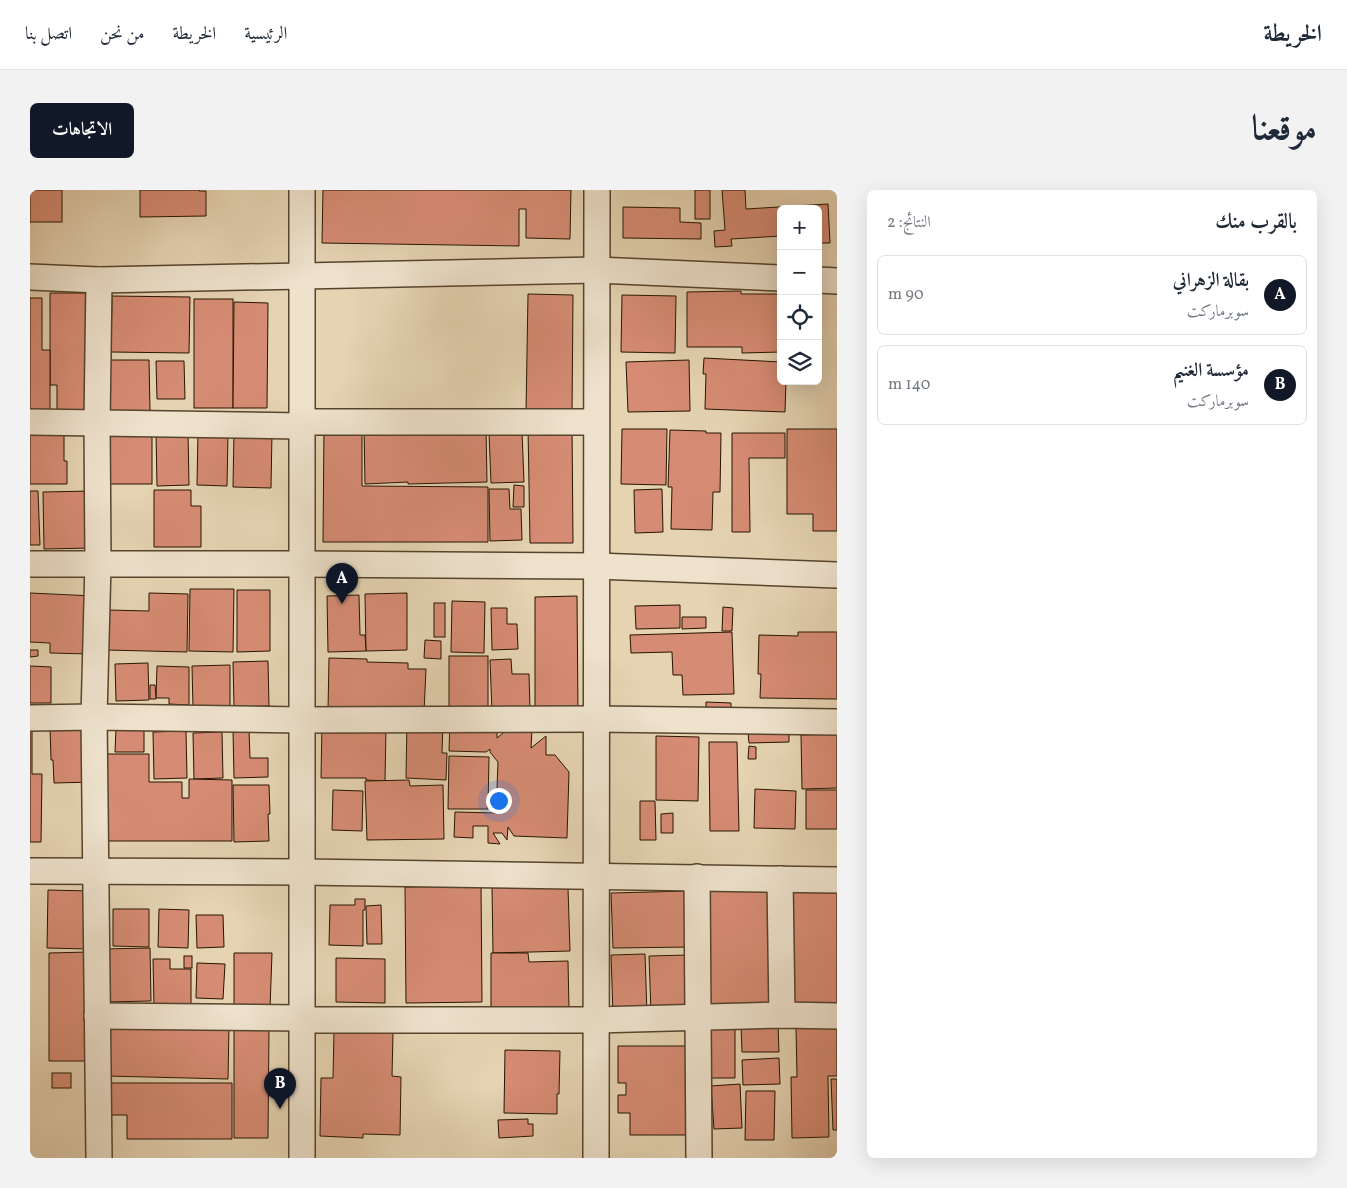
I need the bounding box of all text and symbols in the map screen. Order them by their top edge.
text: الخريطة [1264,18,1322,52]
text: اتصل بنا [25,22,72,47]
text: من نحن [100,22,144,47]
text: الخريطة [172,22,216,47]
text: الرئيسية [244,22,287,47]
button: الاتجاهات [30,103,134,158]
text: موقعنا [1252,106,1317,154]
map controls [777,205,822,385]
button: + [777,205,822,250]
text: بالقرب منك [1215,208,1297,237]
text: النتائج: 2 [887,212,931,234]
button: − [777,250,822,295]
text: بقالة الزهراني [1173,268,1249,294]
text: 90 m [888,284,924,306]
text: A [1274,284,1286,306]
button: locate [777,295,822,340]
text: سوبرماركت [1187,301,1249,323]
button: layers [777,340,822,385]
text: مؤسسة الغنيم [1173,358,1249,384]
text: 140 m [888,374,930,396]
text: B [1275,374,1285,396]
text: سوبرماركت [1187,391,1249,413]
pin: A [326,563,358,604]
your location [486,788,512,814]
pin: B [264,1068,296,1109]

